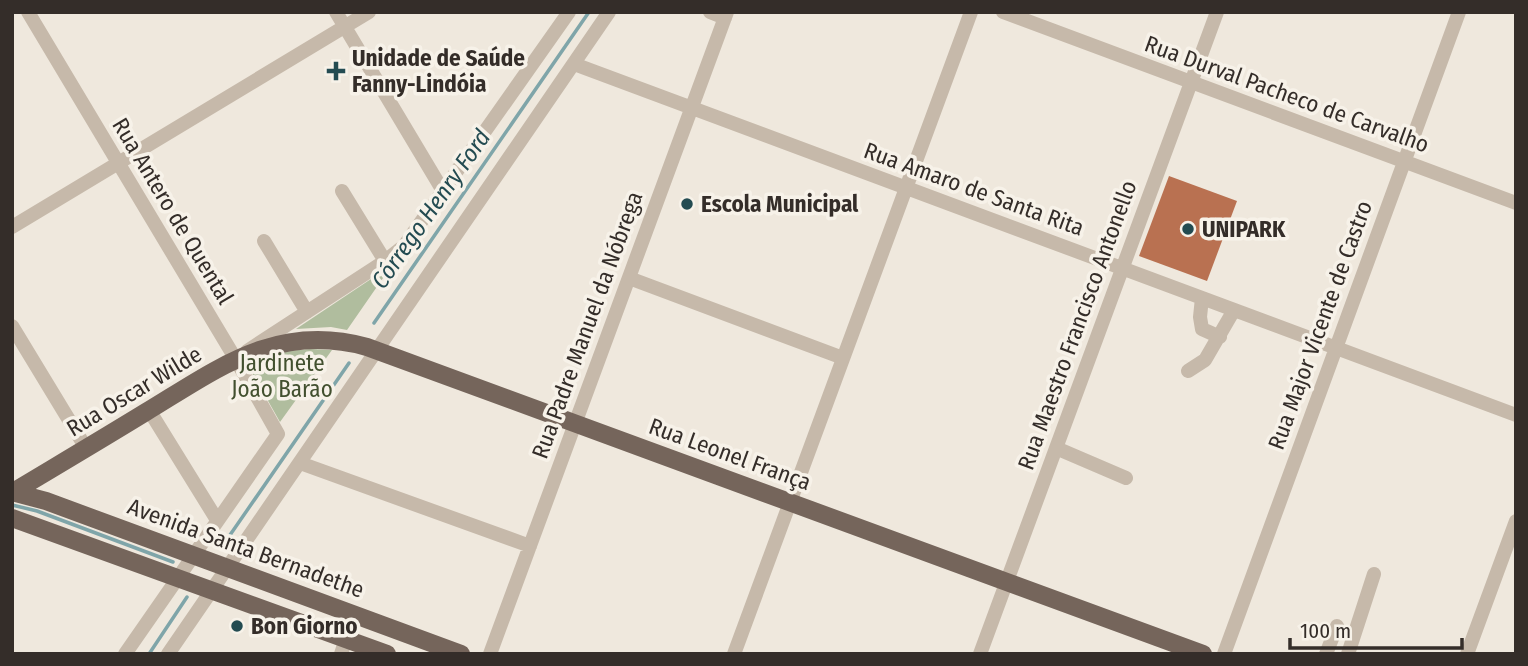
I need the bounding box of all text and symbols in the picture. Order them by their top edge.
street label: Rua Durval Pacheco de Carvalho [1141,29,1433,159]
place label: Unidade de Saúde Fanny-Lindóia [352,44,525,98]
marker: Unidade de Saúde Fanny-Lindóia [326,61,346,81]
street label: Rua Antero de Quental [106,113,240,309]
water label: Córrego Henry Ford [366,124,496,294]
street label: Rua Amaro de Santa Rita [860,136,1088,242]
street label: Rua Maestro Francisco Antonello [1012,176,1142,474]
street label: Rua Padre Manuel da Nóbrega [526,188,648,462]
place label: Escola Municipal [701,190,859,218]
marker: Escola Municipal [679,196,695,212]
street label: Rua Major Vicente de Castro [1262,197,1378,453]
place label: UNIPARK [1202,215,1286,243]
marker: UNIPARK [1180,221,1196,237]
street label: Rua Oscar Wilde [61,340,207,442]
park label: Jardinete João Barão [231,349,333,403]
street label: Rua Leonel França [645,412,815,496]
street label: Avenida Santa Bernadethe [124,492,368,604]
scale bar [1290,606,1462,650]
place label: Bon Giorno [251,612,358,640]
marker: Bon Giorno [229,618,245,634]
text: 100 m [1300,618,1351,644]

